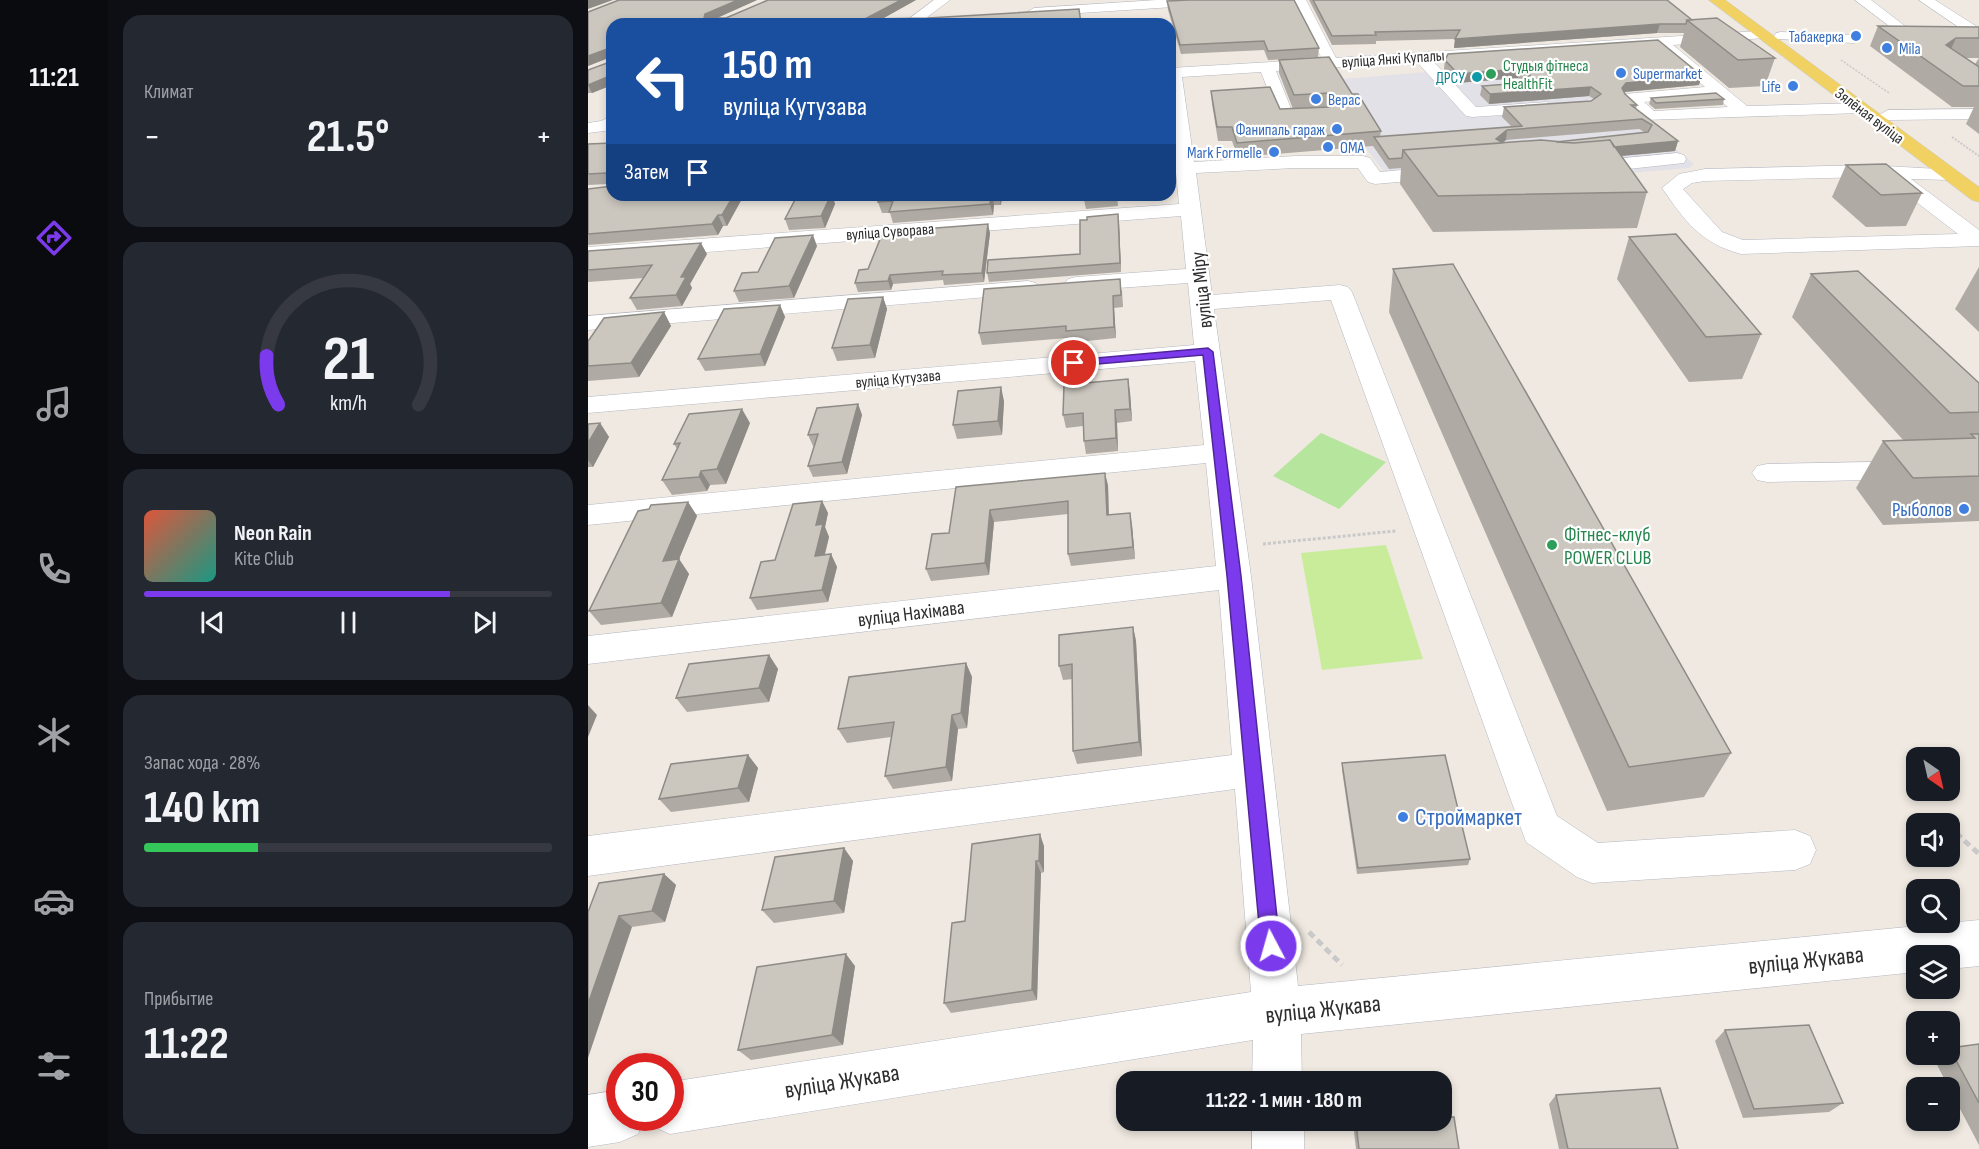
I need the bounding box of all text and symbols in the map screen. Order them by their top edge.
place label: Табакерка [1789,28,1844,47]
marker: Табакерка [1849,29,1863,43]
text: 150 m [723,40,812,91]
place label: Mila [1899,40,1921,59]
marker: Mila [1880,41,1894,55]
icon: left [624,42,702,120]
street label: вуліца Янкі Купалы [1341,46,1445,73]
place label: Студыя фітнеса HealthFit [1503,57,1588,94]
text: 11:21 [29,62,79,94]
place label: Supermarket [1633,65,1702,84]
marker: Supermarket [1614,66,1628,80]
marker: Студыя фітнеса HealthFit [1484,67,1498,81]
place label: ДРСУ [1436,69,1465,88]
marker: ДРСУ [1470,70,1484,84]
place label: Life [1761,78,1781,97]
marker: Life [1786,79,1800,93]
text: Климат [144,80,194,104]
street label: Зялёная вуліца [1831,84,1907,148]
text: вуліца Кутузава [723,91,867,123]
place label: Верас [1328,91,1361,110]
marker: Верас [1309,92,1323,106]
text: 21.5° [307,110,389,165]
text: − [144,117,160,157]
text: + [536,117,552,157]
place label: Фанипаль гараж [1235,121,1325,140]
marker: Фанипаль гараж [1330,122,1344,136]
place label: ОМА [1340,139,1364,158]
marker: ОМА [1321,140,1335,154]
place label: Mark Formelle [1187,144,1262,163]
marker: Mark Formelle [1267,145,1281,159]
icon: arrive [681,156,714,189]
text: Затем [624,159,669,186]
icon: directions [33,217,75,259]
street label: вуліца Суворава [846,220,935,245]
street label: вуліца Міру [1186,250,1218,329]
text: 21 [322,323,374,398]
pin [1048,337,1099,388]
icon: arrive [1057,346,1090,379]
street label: вуліца Кутузава [855,366,942,393]
icon: music [33,383,75,425]
text: km/h [329,391,367,416]
place label: Рыболов [1892,498,1952,522]
marker: Рыболов [1957,502,1971,516]
text: Neon Rain [234,520,312,547]
place label: Фітнес-клуб POWER CLUB [1564,523,1652,570]
marker: Фітнес-клуб POWER CLUB [1545,538,1559,552]
text: Kite Club [234,547,294,571]
icon: phone [33,548,75,590]
street label: вуліца Нахімава [856,596,966,632]
icon: previous [196,606,229,639]
icon: pause [332,606,365,639]
icon: next [468,606,501,639]
icon: climate [33,714,75,756]
north arrow [1906,747,1960,801]
map controls [1906,747,1960,1131]
text: Запас хода · 28% [144,751,261,775]
text: 140 km [144,781,260,836]
place label: Строймаркет [1415,803,1522,832]
marker: Строймаркет [1396,810,1410,824]
button: sound [1906,813,1960,867]
button: search [1906,879,1960,933]
icon: car [33,880,75,922]
position arrow [1239,914,1303,978]
street label: вуліца Жукава [1747,940,1865,981]
button: layers [1906,945,1960,999]
text: Прибытие [144,987,213,1011]
street label: вуліца Жукава [1264,989,1382,1030]
button: + [1906,1011,1960,1065]
text: 11:22 [144,1017,229,1072]
icon: filters [33,1045,75,1087]
speed limit sign: 30 [606,1053,684,1131]
street label: вуліца Жукава [783,1058,902,1105]
button: − [1906,1077,1960,1131]
text: 11:22 · 1 мин · 180 m [1206,1087,1362,1114]

